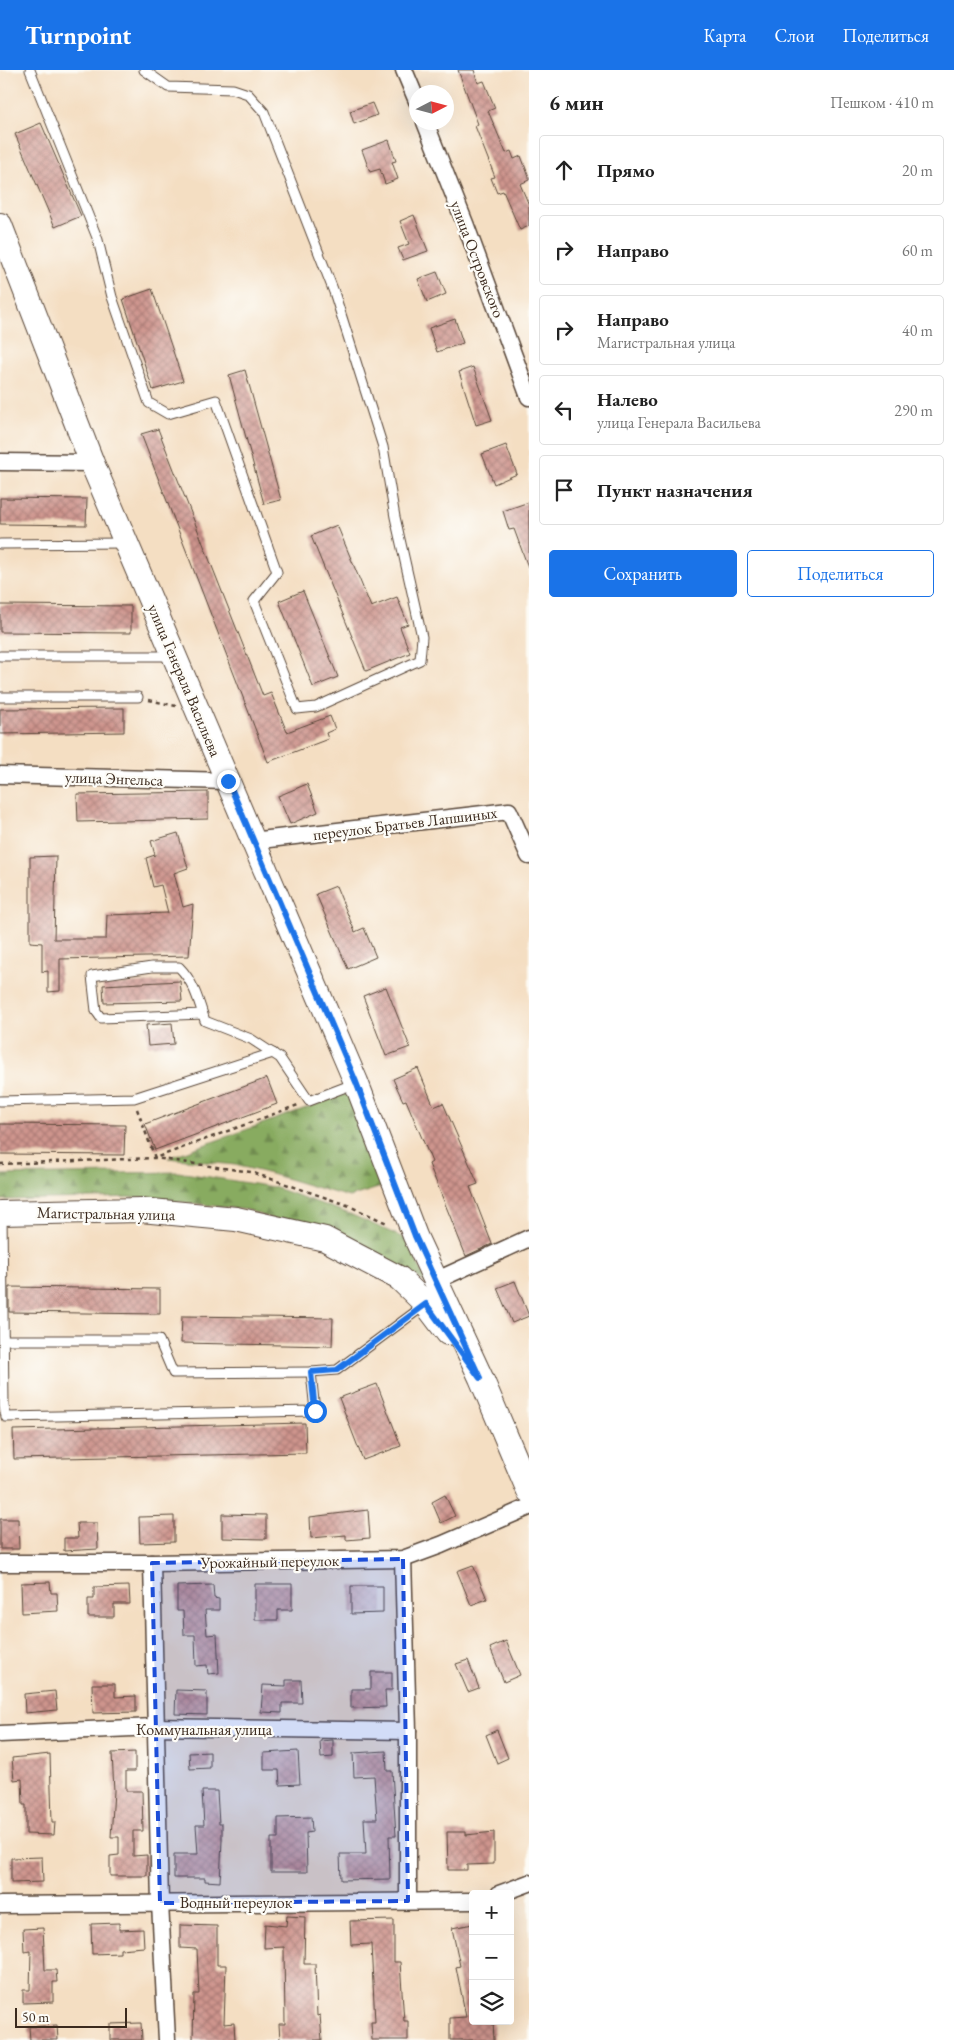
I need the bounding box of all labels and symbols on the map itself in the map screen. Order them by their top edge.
north arrow [409,85,454,130]
street label: улица Островского [446,198,510,321]
street label: улица Генерала Васильева [143,601,226,760]
street label: улица Энгельса [65,766,164,791]
route end [217,770,240,793]
street label: переулок Братьев Лапшиных [312,802,498,845]
street label: Магистральная улица [37,1202,176,1225]
route start [304,1400,327,1423]
street label: Урожайный переулок [199,1550,340,1573]
street label: Коммунальная улица [136,1719,273,1740]
street label: Водный переулок [180,1892,293,1913]
scale bar [15,2005,128,2028]

